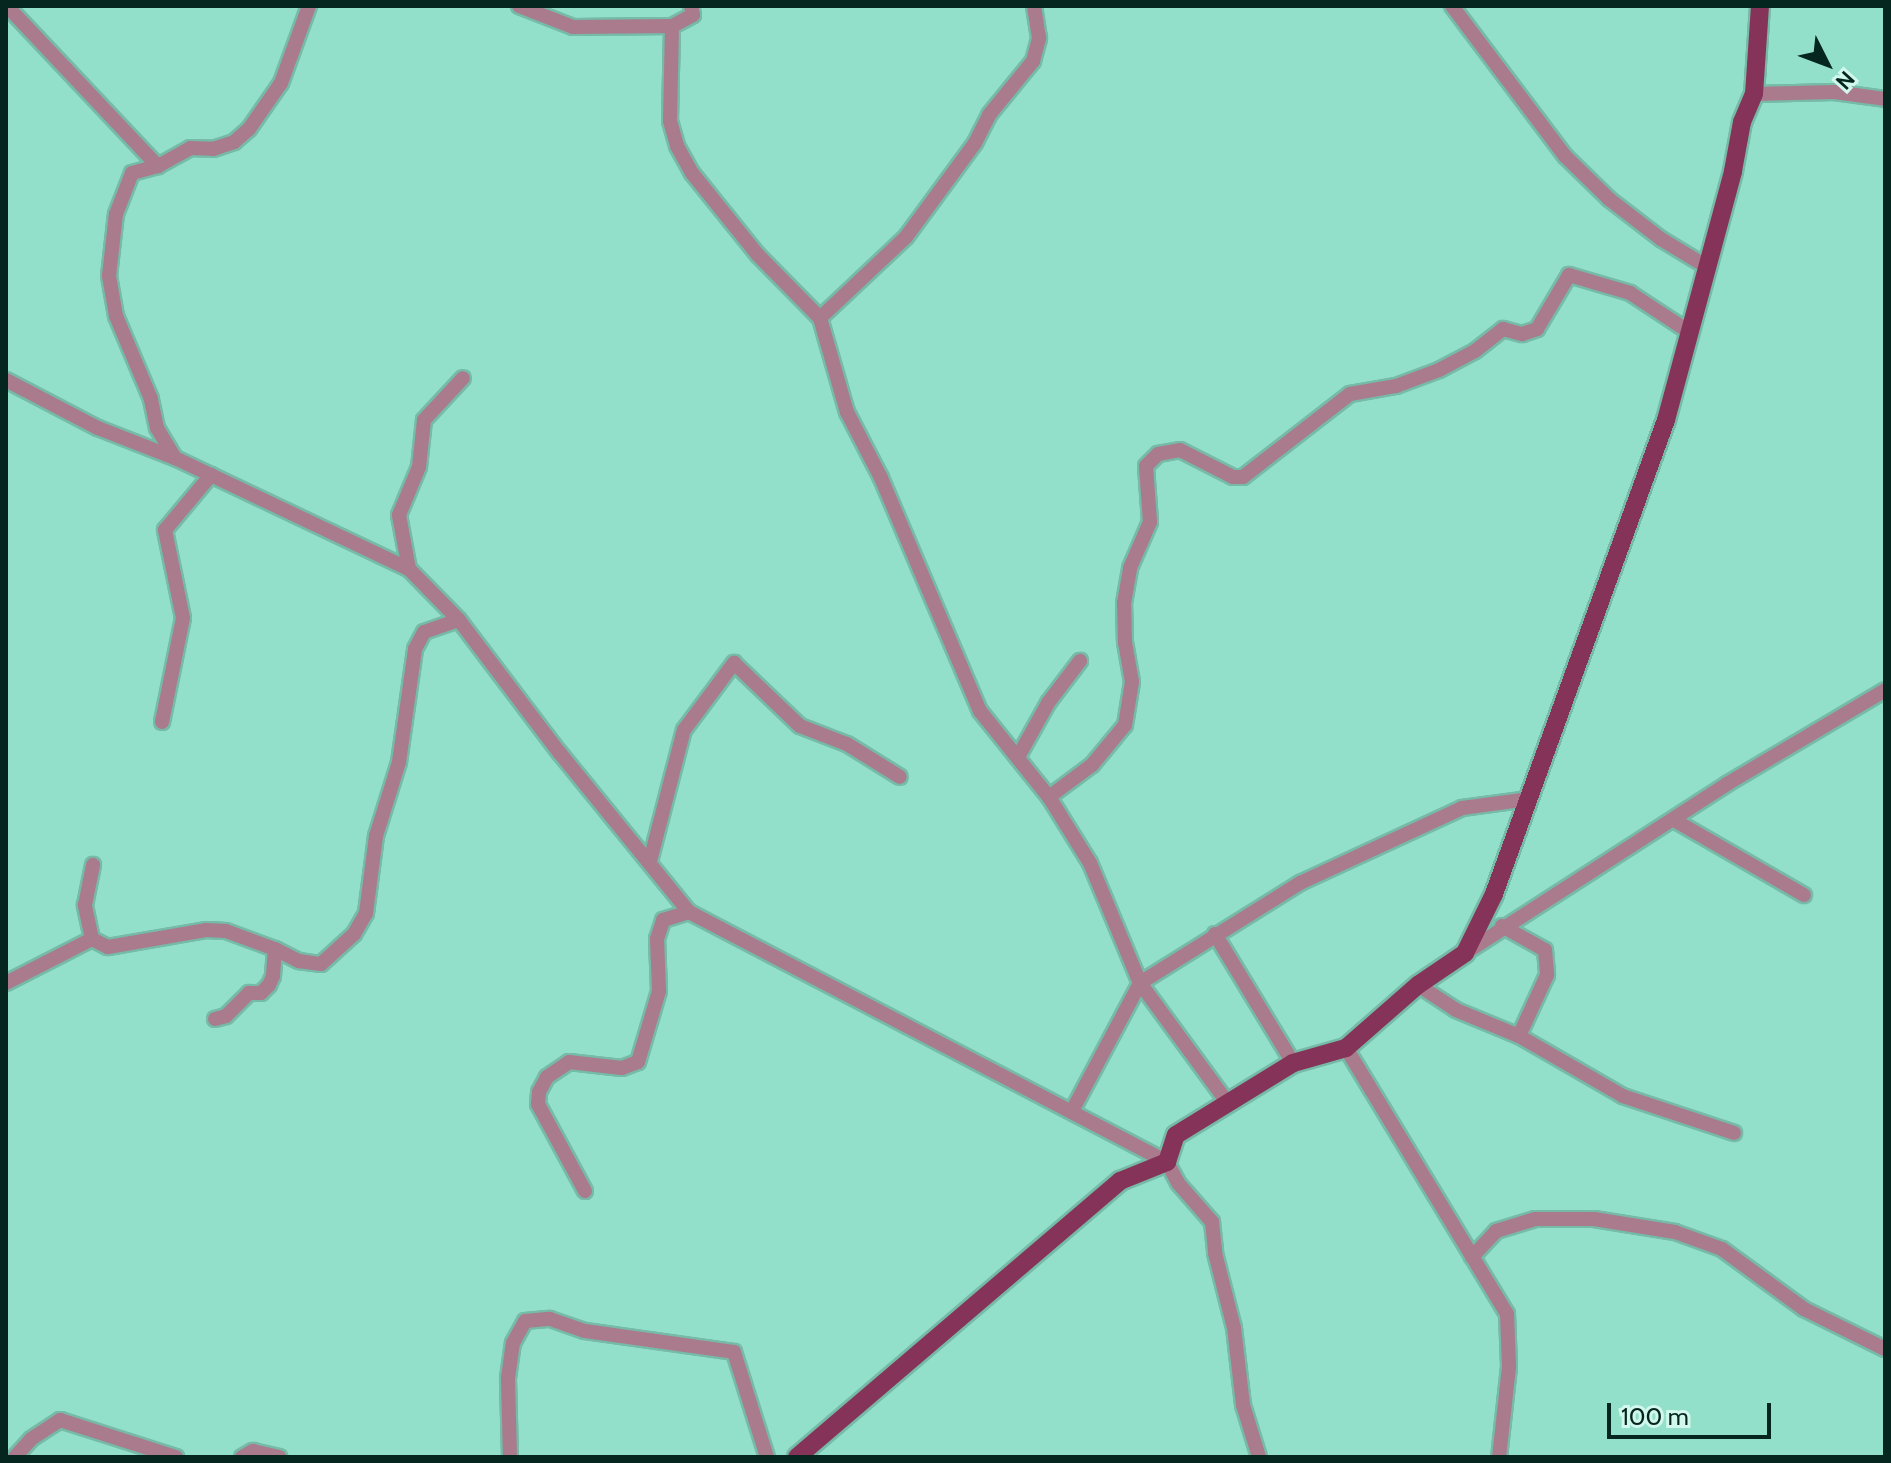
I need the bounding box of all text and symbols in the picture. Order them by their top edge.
north arrow [1787,24,1867,104]
text: N [1830,66,1860,95]
scale bar [1611,1387,1775,1437]
text: 100 m [1621,1402,1689,1431]

